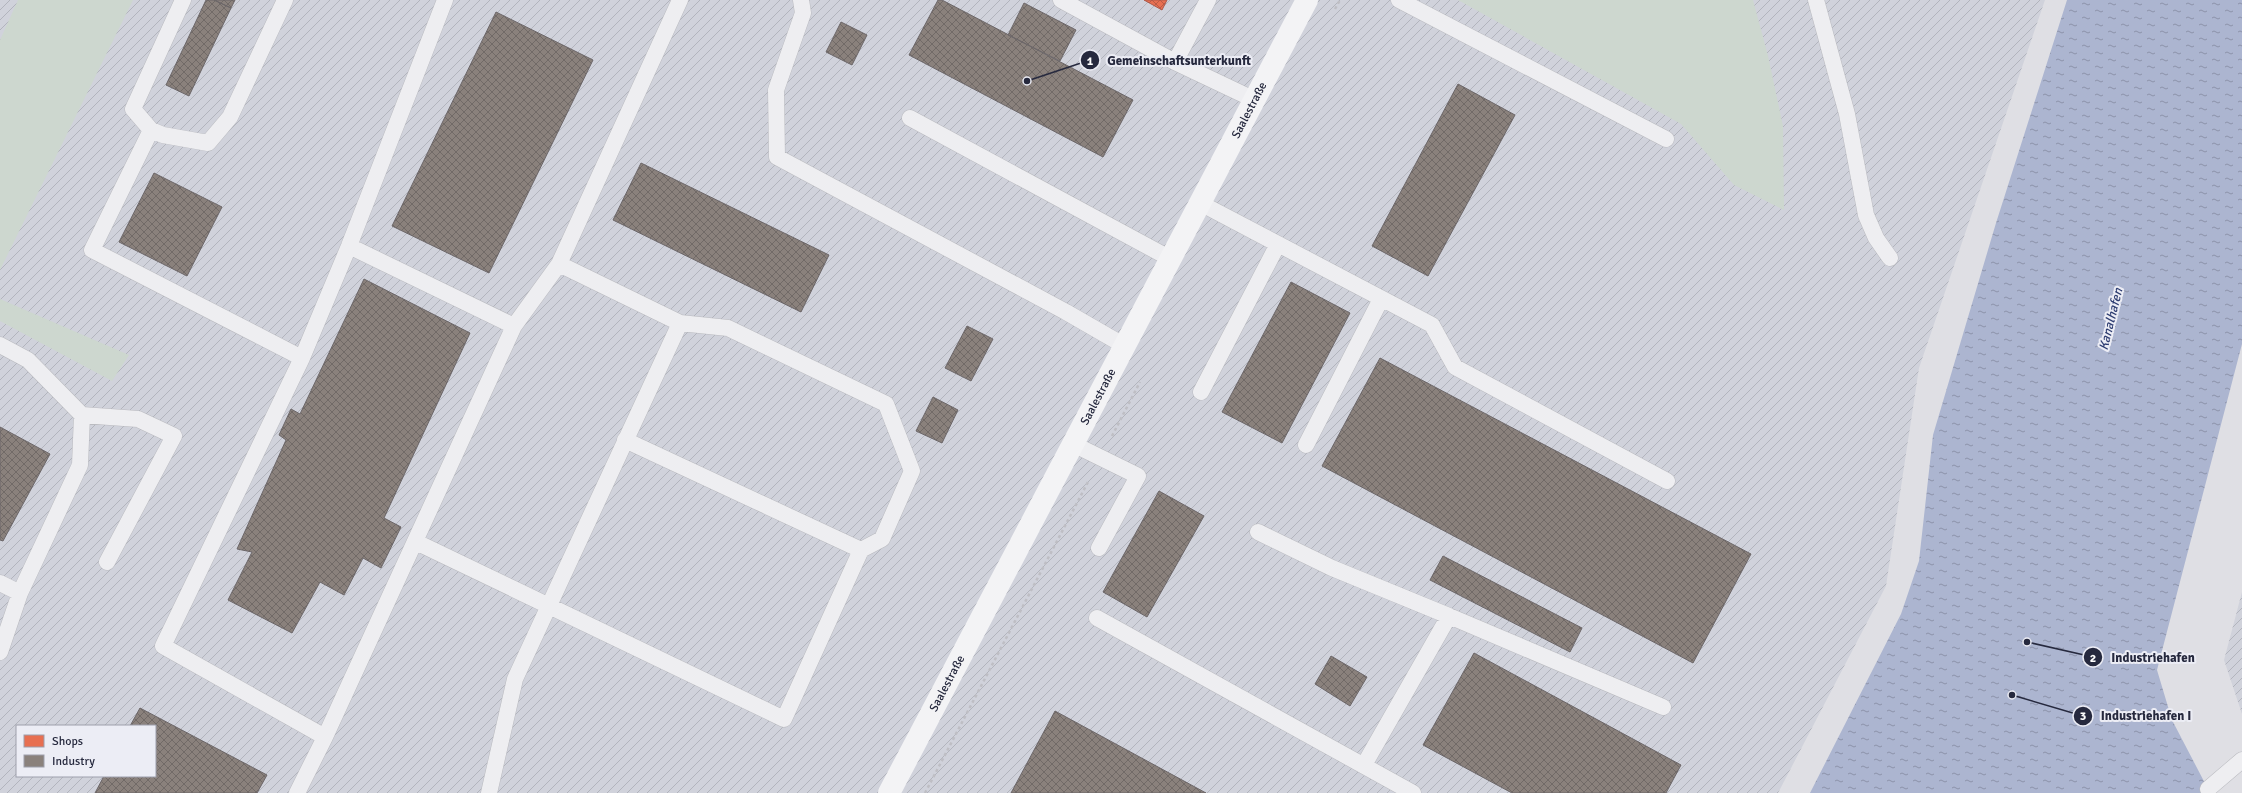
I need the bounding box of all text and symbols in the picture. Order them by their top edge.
callout: Gemeinschaftsunterkunft [1080,48,1259,73]
text: Gemeinschaftsunterkunft [1107,53,1251,69]
text: 1 [1087,54,1094,69]
street label: Saalestraße [1228,79,1270,141]
water label: Kanalhafen [2096,286,2127,352]
street label: Saalestraße [1077,366,1119,428]
callout: Industriehafen [2083,645,2203,670]
text: Industriehafen [2111,650,2195,666]
text: 2 [2090,651,2096,666]
street label: Saalestraße [926,653,968,714]
callout: Industriehafen I [2073,703,2199,728]
text: Industriehafen I [2101,708,2191,724]
text: 3 [2080,709,2086,724]
legend [16,725,156,777]
text: Shops [52,734,83,749]
text: Industry [52,754,95,769]

